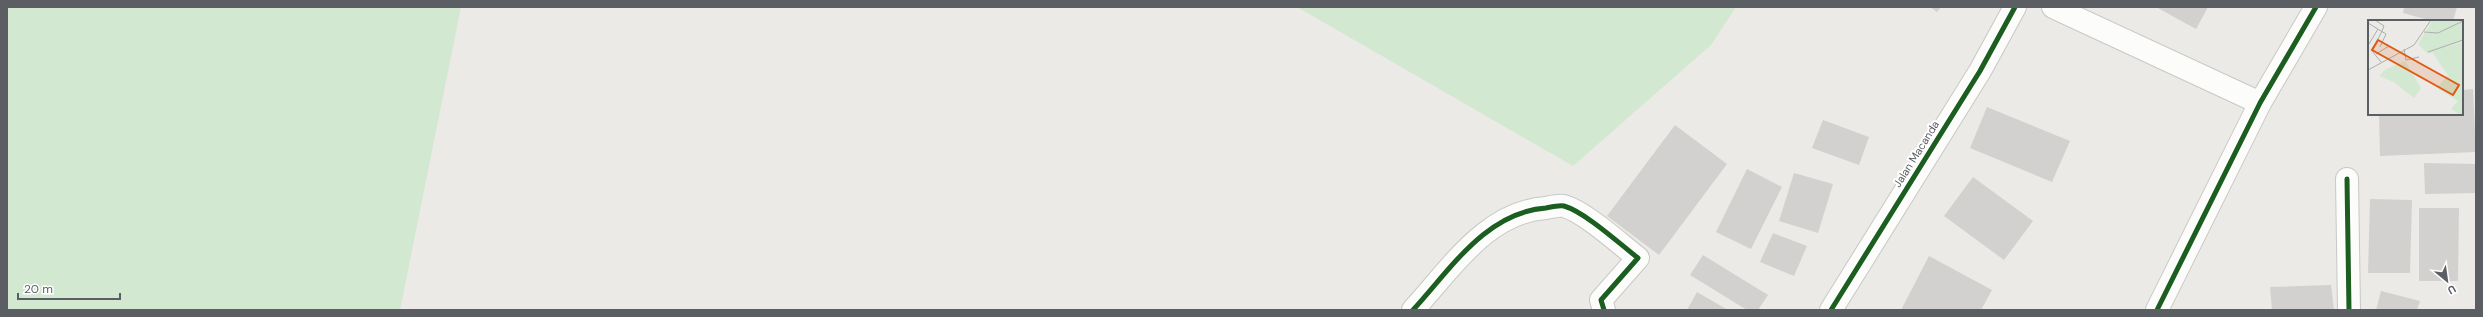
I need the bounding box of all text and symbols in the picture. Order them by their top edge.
inset map [2368,20,2463,115]
street label: Jalan Macanda [1890,118,1942,190]
north arrow [2427,261,2467,301]
scale bar [18,275,120,301]
text: 20 m [24,281,53,297]
text: U [2445,282,2459,298]

